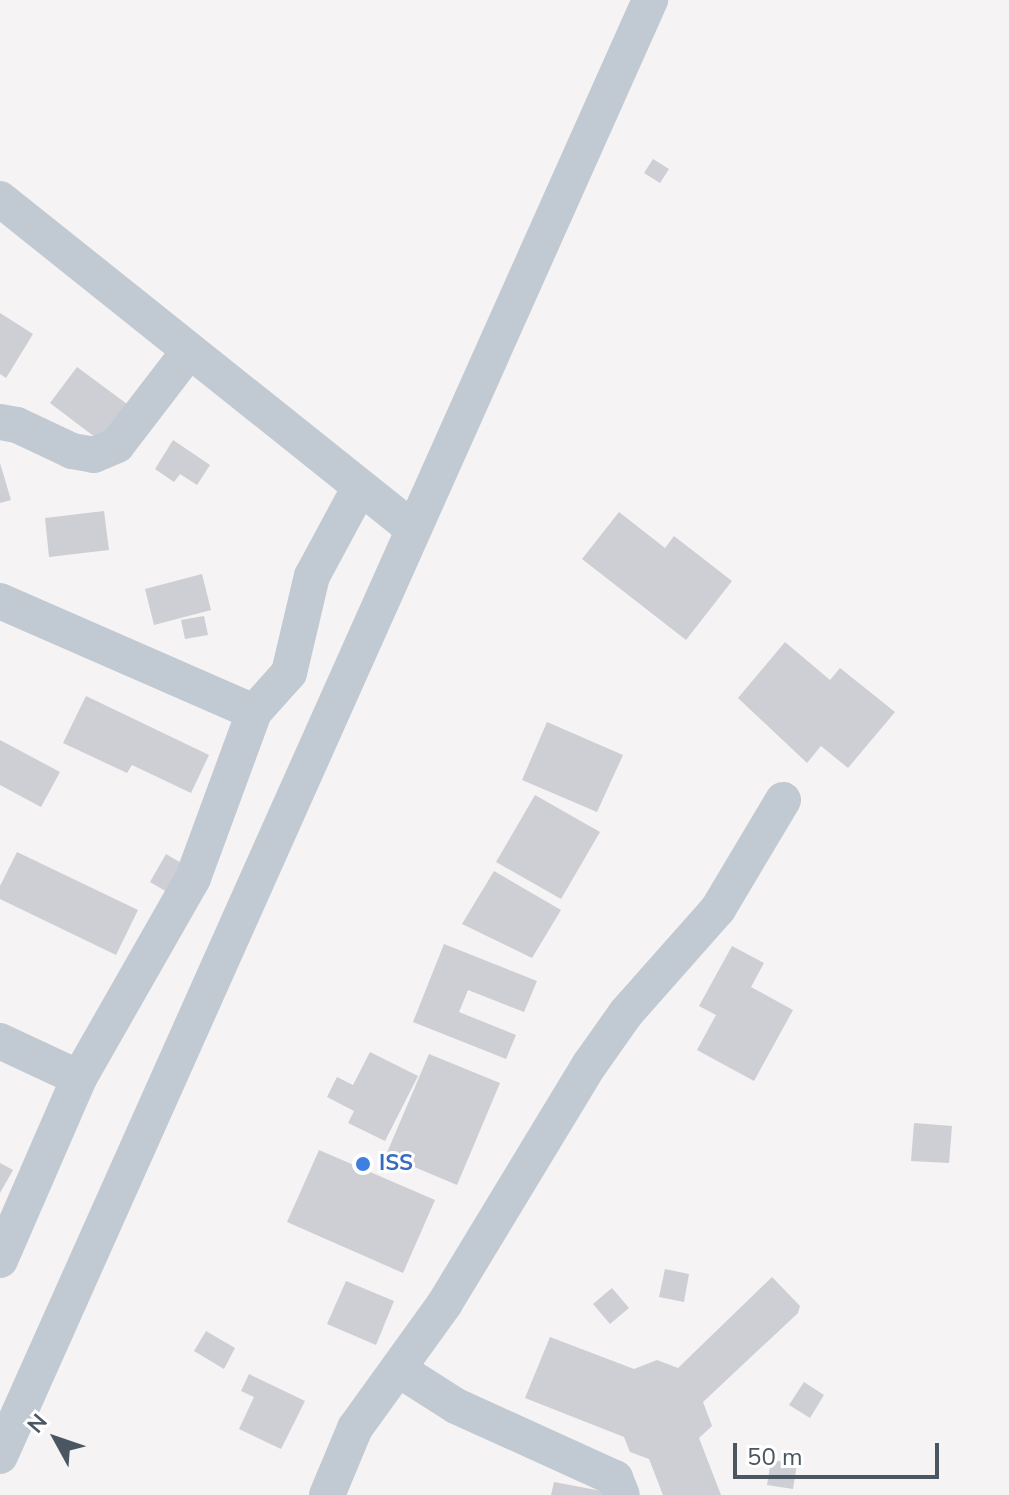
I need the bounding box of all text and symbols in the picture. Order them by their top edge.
place label: ISS [379,1151,413,1177]
marker: ISS [354,1155,372,1173]
north arrow [16,1399,96,1479]
text: N [21,1408,54,1440]
scale bar [737,1427,943,1477]
text: 50 m [747,1441,803,1473]

